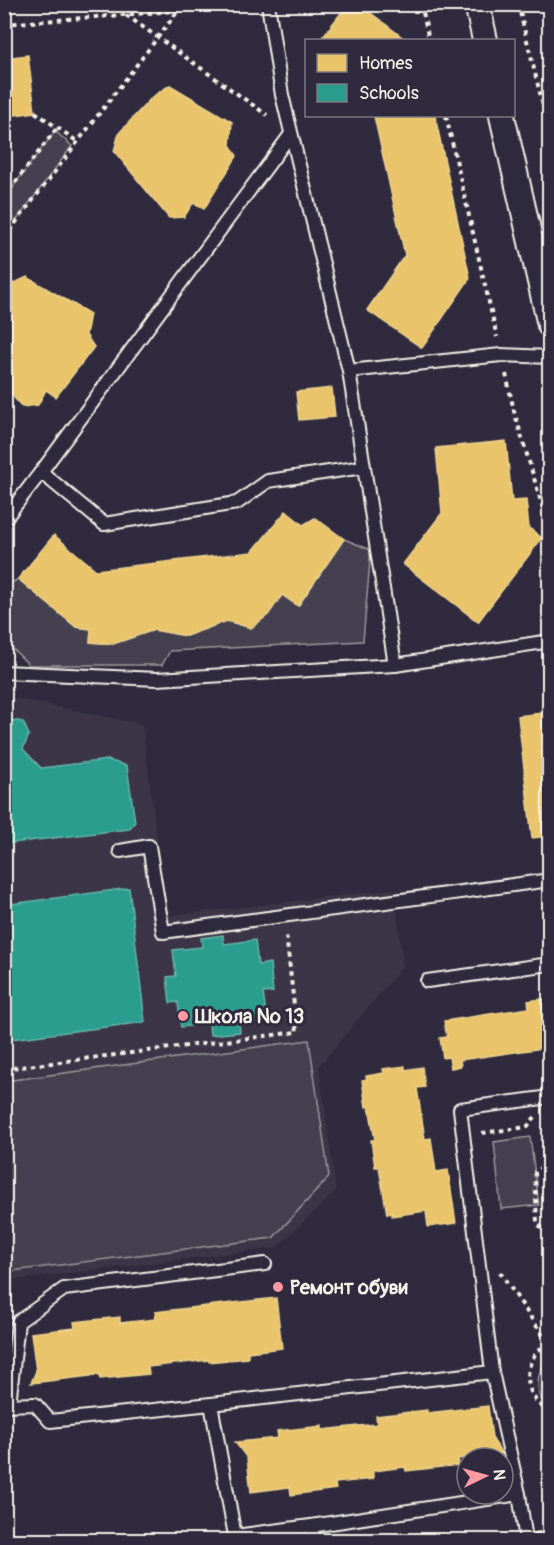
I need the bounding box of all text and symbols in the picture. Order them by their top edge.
legend [305,39,515,117]
text: Homes [359,52,412,75]
text: Schools [359,82,419,105]
place label: Школа № 13 [194,1004,304,1029]
marker: Школа № 13 [176,1009,190,1023]
place label: Ремонт обуви [290,1275,408,1300]
marker: Ремонт обуви [271,1280,285,1294]
north arrow [455,1446,515,1506]
text: N [489,1469,509,1481]

